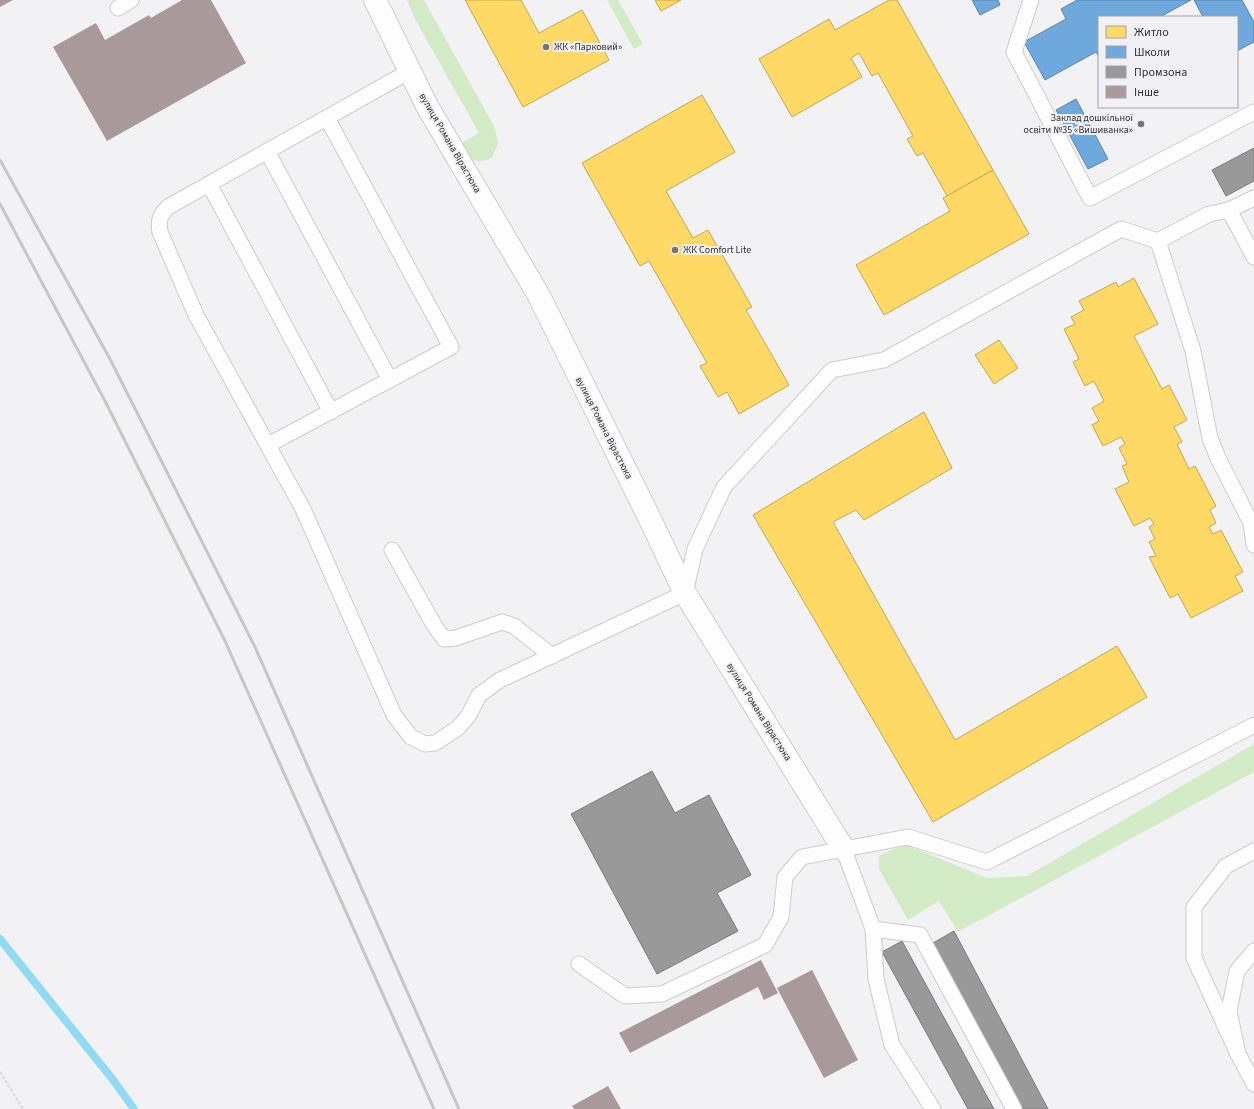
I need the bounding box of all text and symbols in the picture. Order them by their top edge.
legend [1098,16,1238,108]
text: Житло [1134,24,1169,41]
place label: ЖК «Парковий» [554,40,622,54]
marker: ЖК «Парковий» [541,42,551,52]
text: Школи [1134,44,1170,61]
text: Промзона [1134,64,1187,81]
text: Інше [1134,84,1159,101]
street label: вулиця Романа Вірастюка [416,90,484,196]
place label: Заклад дошкільної освіти №35 «Вишиванка» [1023,111,1134,137]
marker: Заклад дошкільної освіти №35 «Вишиванка» [1136,119,1146,129]
place label: ЖК Comfort Lite [683,243,751,257]
marker: ЖК Comfort Lite [670,245,680,255]
street label: вулиця Романа Вірастюка [572,374,636,482]
street label: вулиця Романа Вірастюка [723,660,795,764]

